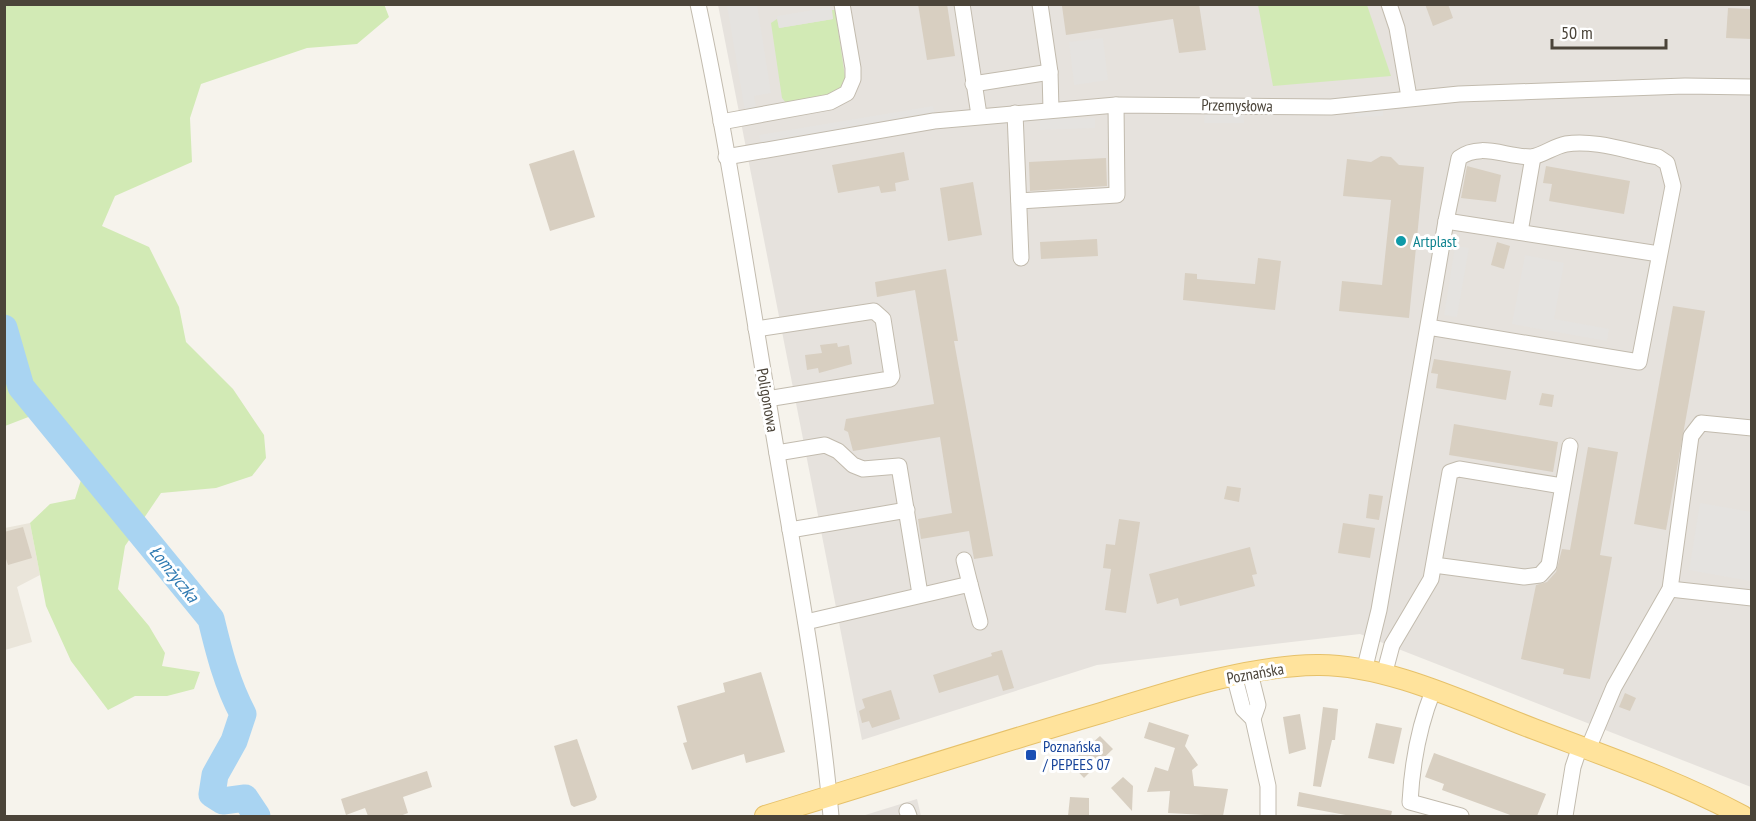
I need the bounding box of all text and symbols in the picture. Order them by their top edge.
scale bar [1552,12,1666,50]
text: 50 m [1561,21,1593,44]
street label: Przemysłowa [1201,94,1273,116]
place label: Artplast [1413,231,1457,251]
marker: Artplast [1394,234,1408,248]
street label: Poligonowa [753,367,783,433]
water label: Łomżyczka [145,541,205,607]
street label: Poznańska [1225,658,1285,688]
place label: Poznańska / PEPEES 07 [1042,736,1111,774]
marker: Poznańska / PEPEES 07 [1024,748,1038,762]

